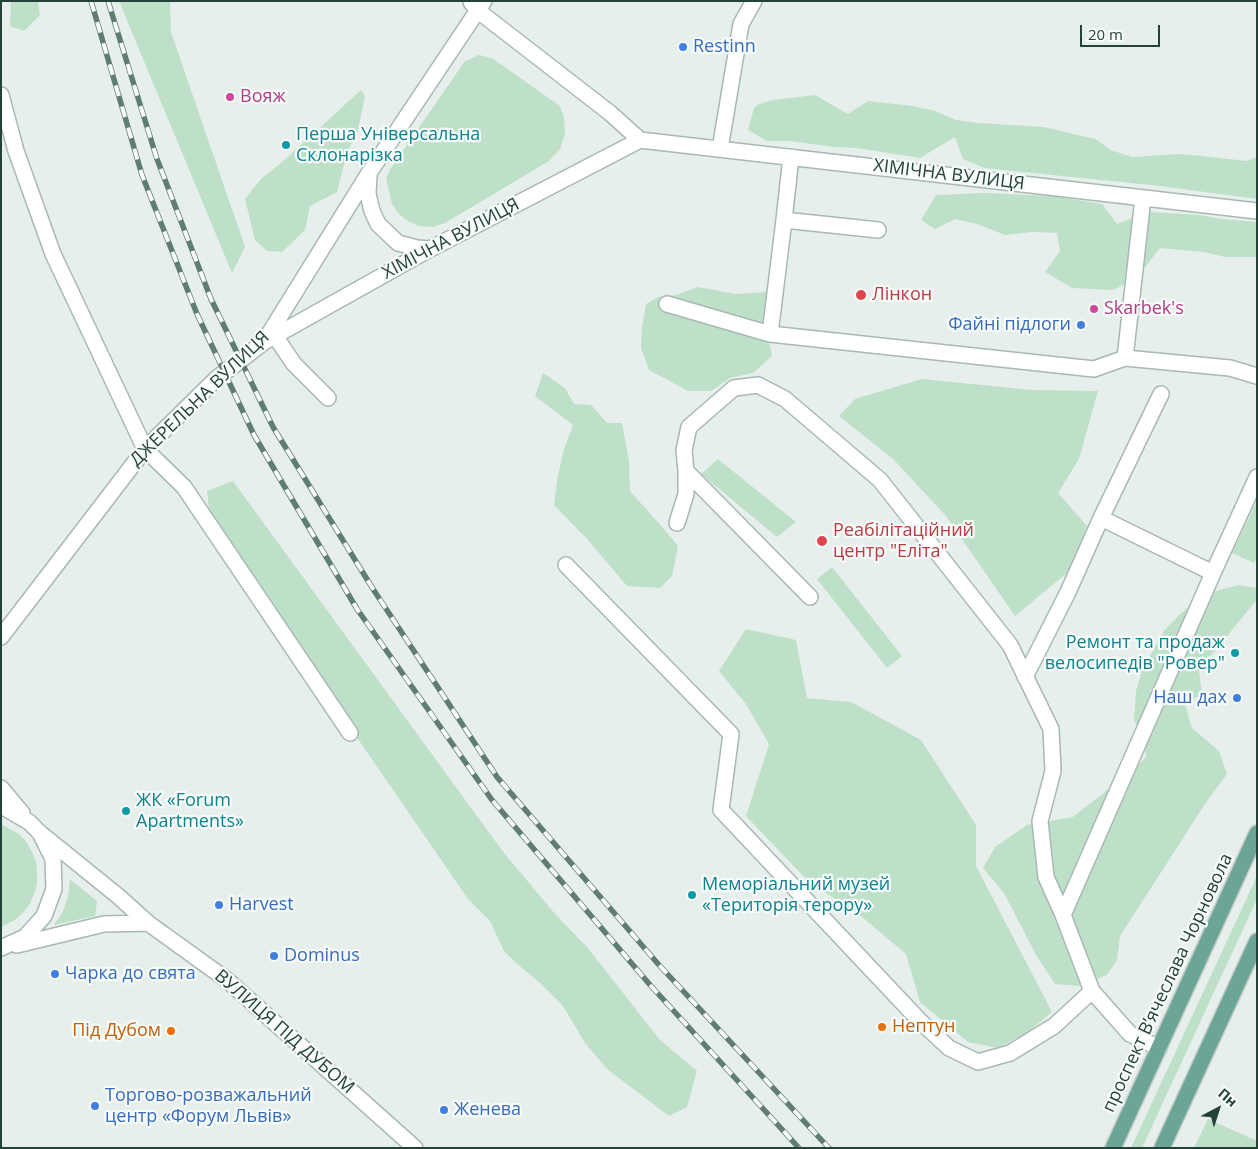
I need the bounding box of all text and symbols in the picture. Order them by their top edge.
scale bar [1083,15,1163,47]
text: 20 m [1088,24,1123,44]
place label: Restinn [693,36,756,58]
marker: Restinn [677,41,689,53]
place label: Вояж [240,86,286,108]
marker: Вояж [224,91,236,103]
place label: Перша Універсальна Склонарізка [296,124,480,166]
marker: Перша Універсальна Склонарізка [280,139,292,151]
street label: ХІМІЧНА ВУЛИЦЯ [872,155,1026,195]
street label: ХІМІЧНА ВУЛИЦЯ [379,194,523,284]
place label: Лінкон [872,284,932,306]
marker: Лінкон [854,288,868,302]
place label: Skarbek's [1104,298,1184,320]
marker: Skarbek's [1088,303,1100,315]
place label: Файні підлоги [948,314,1071,336]
marker: Файні підлоги [1075,319,1087,331]
street label: ДЖЕРЕЛЬНА ВУЛИЦЯ [126,327,274,471]
place label: Реабілітаційний центр "Еліта" [833,520,974,562]
marker: Реабілітаційний центр "Еліта" [815,534,829,548]
place label: Ремонт та продаж велосипедів "Ровер" [1045,632,1225,674]
marker: Ремонт та продаж велосипедів "Ровер" [1229,647,1241,659]
place label: Наш дах [1153,687,1227,709]
marker: Наш дах [1231,692,1243,704]
place label: ЖК «Forum Apartments» [136,790,244,832]
marker: ЖК «Forum Apartments» [120,805,132,817]
street label: проспект Вʼячеслава Чорновола [1098,850,1238,1116]
place label: Меморіальний музей «Територія терору» [702,874,890,916]
marker: Меморіальний музей «Територія терору» [686,889,698,901]
place label: Harvest [229,894,294,916]
marker: Harvest [213,899,225,911]
place label: Dominus [284,945,360,967]
marker: Dominus [268,950,280,962]
place label: Чарка до свята [65,963,196,985]
street label: ВУЛИЦЯ ПІД ДУБОМ [210,965,358,1099]
marker: Чарка до свята [49,968,61,980]
place label: Нептун [892,1016,955,1038]
place label: Під Дубом [72,1020,161,1042]
marker: Нептун [876,1021,888,1033]
marker: Під Дубом [165,1025,177,1037]
north arrow [1193,1084,1243,1134]
text: Пн [1214,1084,1242,1111]
place label: Торгово-розважальний центр «Форум Львів» [105,1085,312,1128]
place label: Женева [454,1099,521,1121]
marker: Торгово-розважальний центр «Форум Львів» [89,1100,101,1112]
marker: Женева [438,1104,450,1116]

